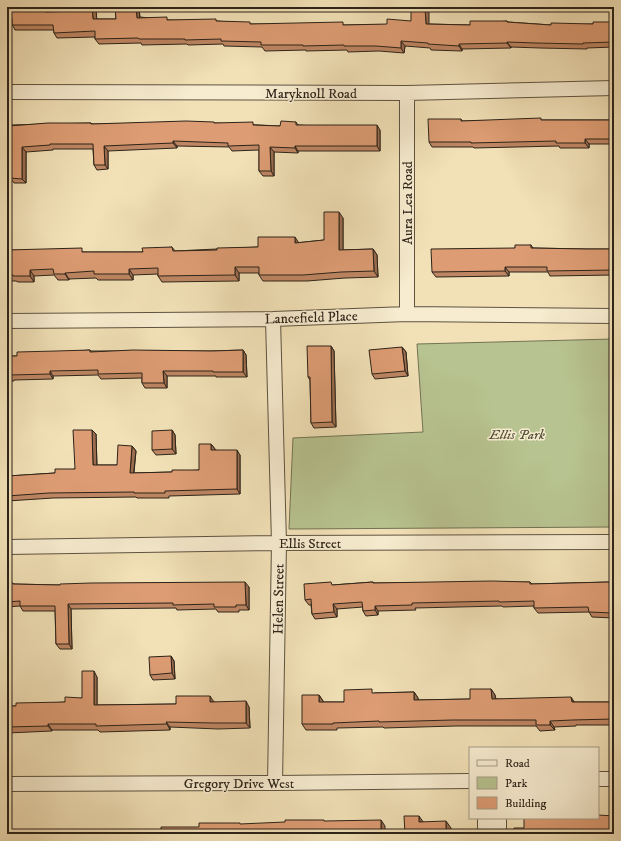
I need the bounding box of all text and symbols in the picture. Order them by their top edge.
street label: Maryknoll Road [265,85,357,103]
street label: Aura Lea Road [399,161,417,245]
street label: Lancefield Place [264,307,358,329]
park label: Ellis Park [488,426,545,444]
street label: Ellis Street [279,535,342,553]
street label: Helen Street [269,563,289,635]
legend [469,747,599,819]
text: Road [505,756,530,771]
street label: Gregory Drive West [184,775,295,793]
text: Park [505,776,527,791]
text: Building [505,796,546,811]

